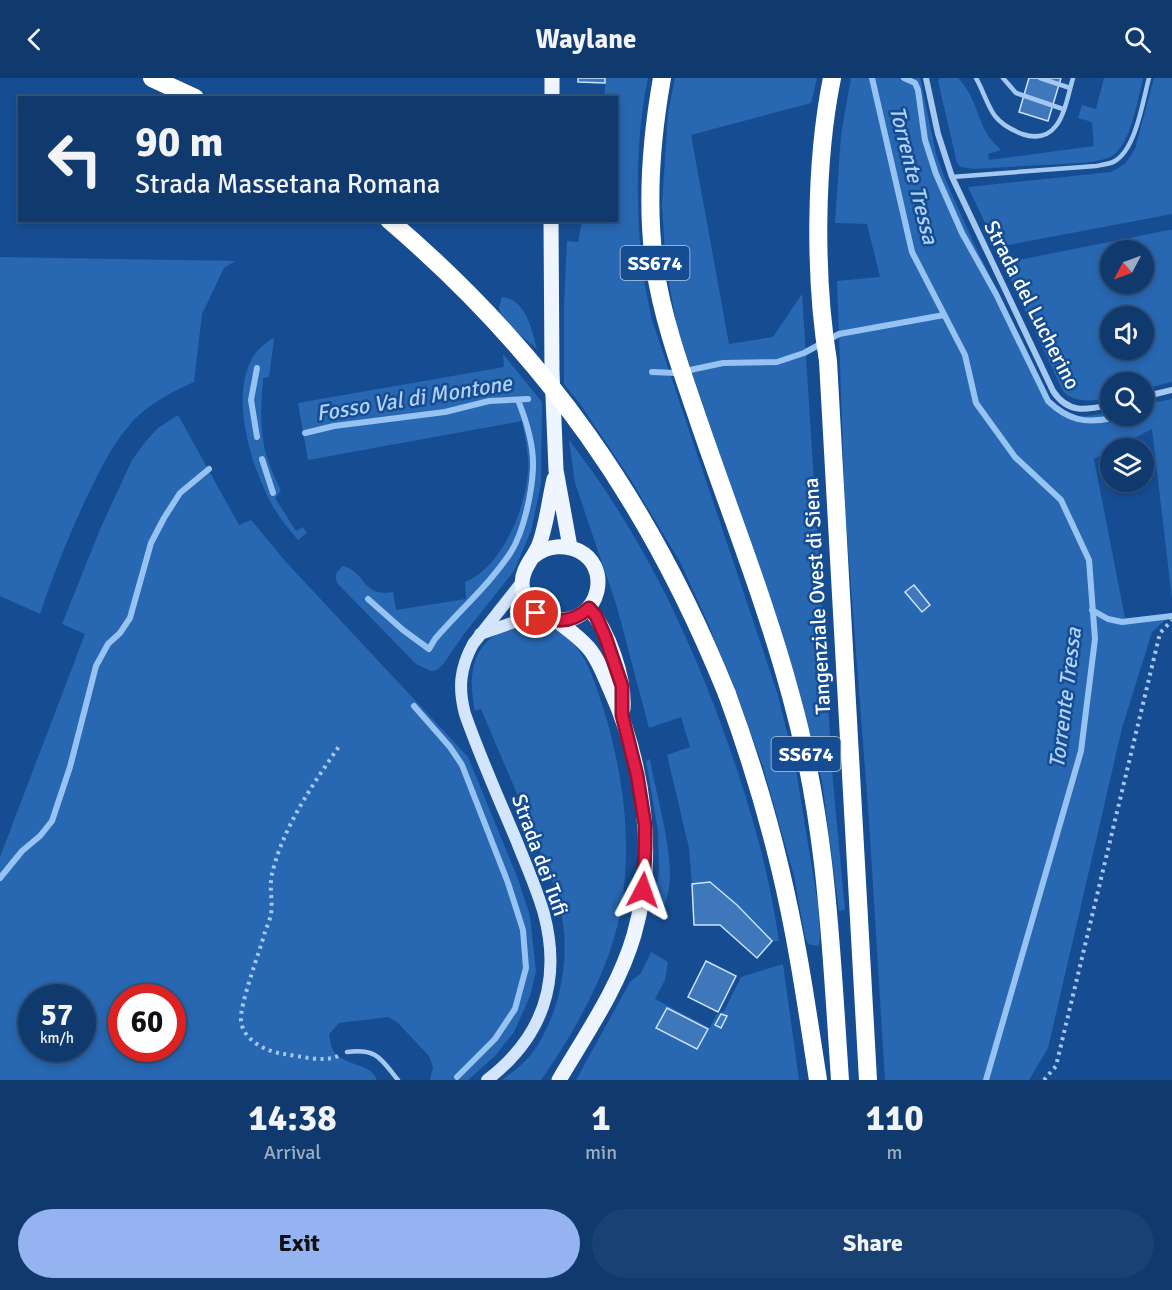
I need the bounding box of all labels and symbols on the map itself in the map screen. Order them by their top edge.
water label: Torrente Tressa [884,103,944,248]
street label: Strada del Lucherino [978,216,1086,394]
north arrow [1100,240,1154,294]
road number: SS674 [620,246,690,280]
water label: Fosso Val di Montone [314,369,515,427]
street label: Tangenziale Ovest di Siena [798,477,836,715]
pin [510,587,561,638]
water label: Torrente Tressa [1043,625,1087,770]
road number: SS674 [772,737,840,771]
street label: Strada dei Tufi [506,791,574,919]
position arrow [611,858,675,922]
speed limit sign: 60 [108,984,186,1062]

